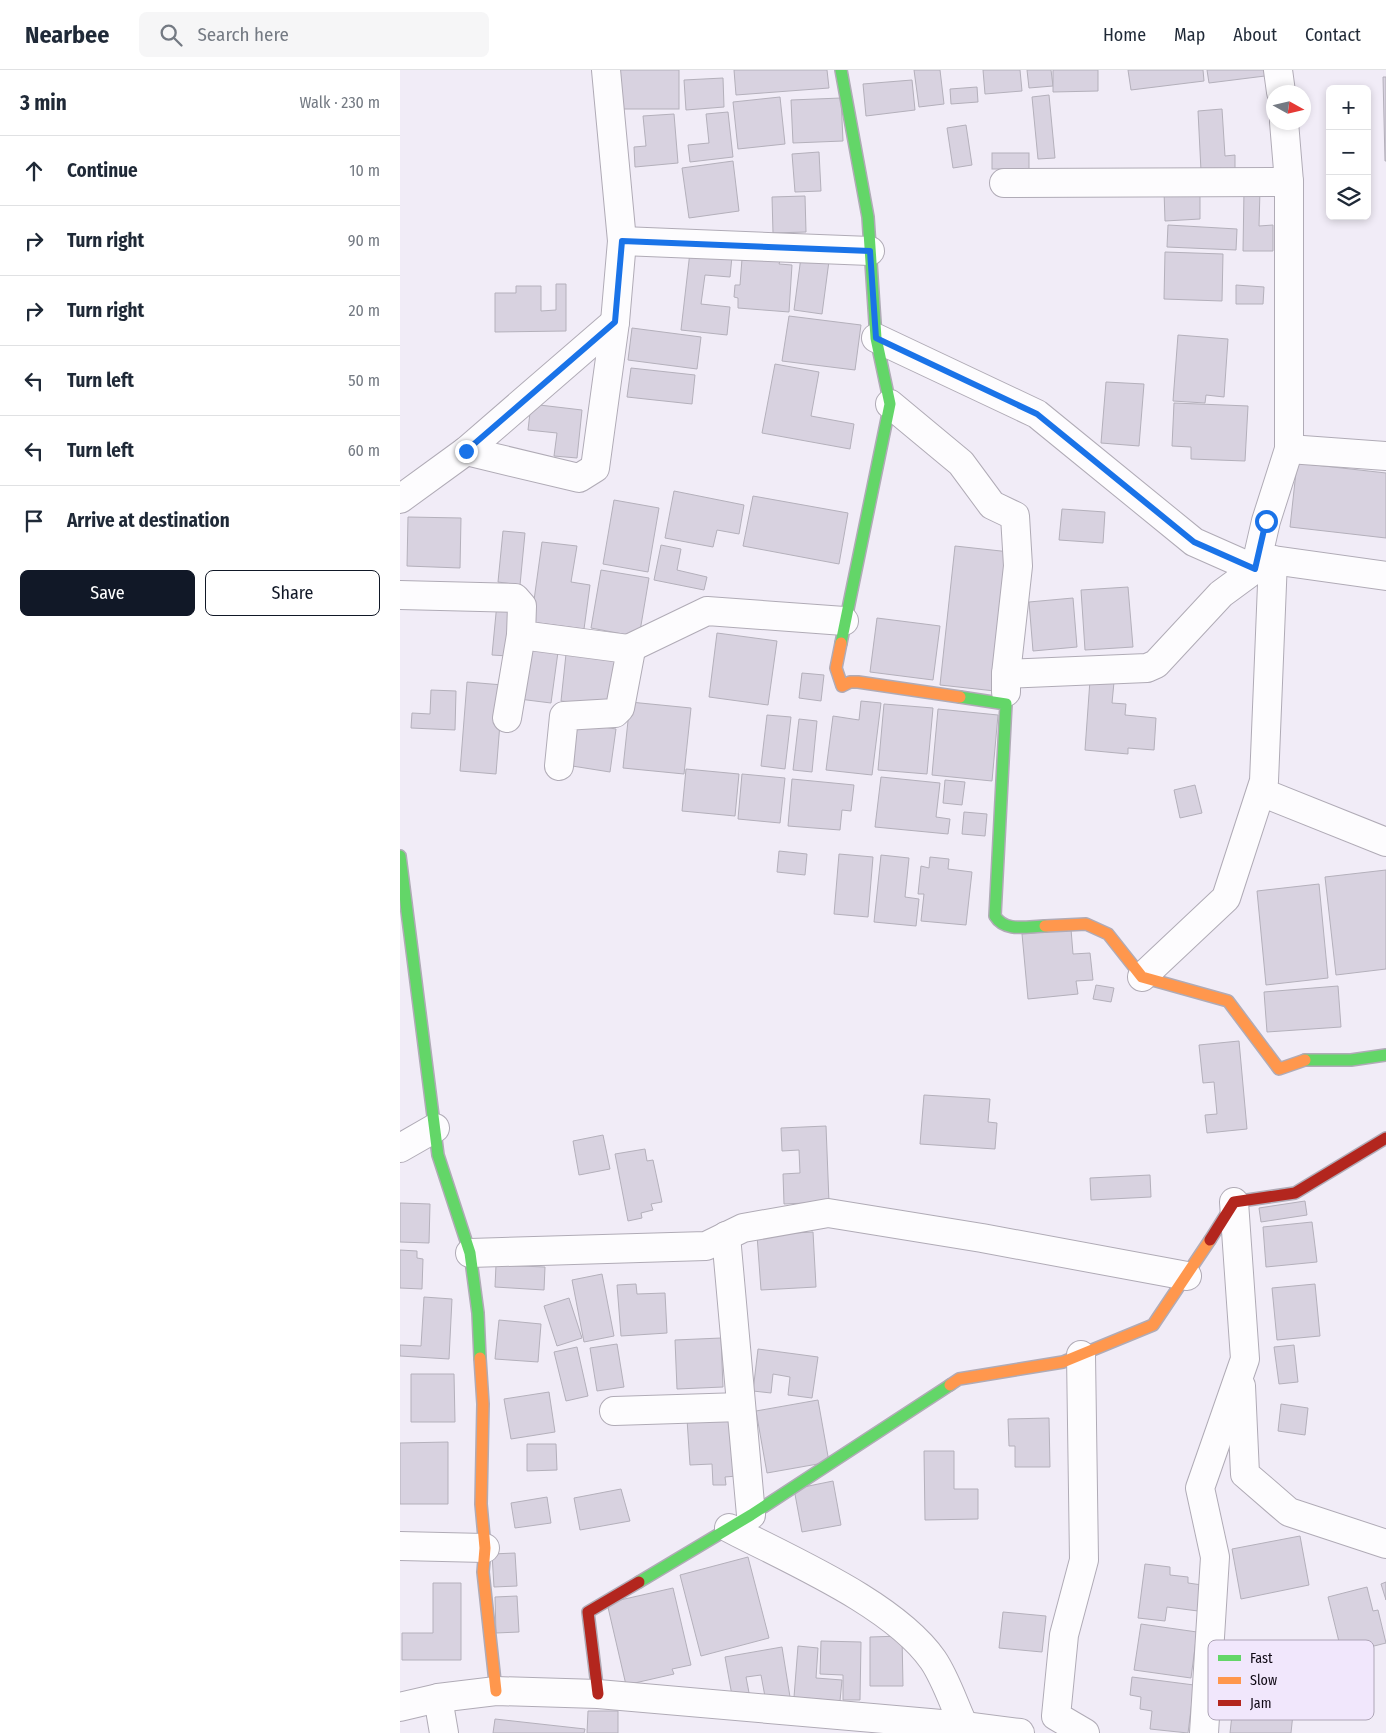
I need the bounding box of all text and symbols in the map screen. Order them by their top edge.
search box [139,12,489,57]
text: Nearbee [25,21,109,49]
icon: search [157,21,185,49]
text: Search here [197,23,289,46]
text: Home [1103,24,1146,46]
text: Map [1174,24,1205,46]
text: About [1233,24,1277,46]
text: Contact [1305,24,1361,46]
north arrow [1266,85,1311,130]
map controls [1326,85,1371,220]
button: + [1326,85,1371,130]
text: 3 min [20,90,67,116]
text: Walk · 230 m [300,93,380,112]
button: − [1326,130,1371,175]
icon: ahead [20,157,48,185]
text: Continue [67,159,138,182]
text: 10 m [349,161,380,180]
button: layers [1326,175,1371,220]
icon: right [20,227,48,255]
text: Turn right [67,229,144,252]
text: 90 m [348,231,380,250]
icon: right [20,297,48,325]
text: Turn right [67,299,144,322]
text: 20 m [349,301,380,320]
icon: left [20,367,48,395]
text: Turn left [67,369,134,392]
text: 50 m [348,371,380,390]
icon: left [20,437,48,465]
text: Turn left [67,439,134,462]
route end [455,440,478,463]
text: 60 m [348,441,380,460]
icon: arrive [20,507,48,535]
text: Arrive at destination [67,509,230,532]
route start [1255,510,1278,533]
button: Save [20,570,195,616]
button: Share [205,570,380,616]
legend [1208,1640,1374,1720]
text: Fast [1250,1650,1273,1667]
text: Slow [1250,1672,1277,1689]
text: Jam [1250,1695,1271,1712]

